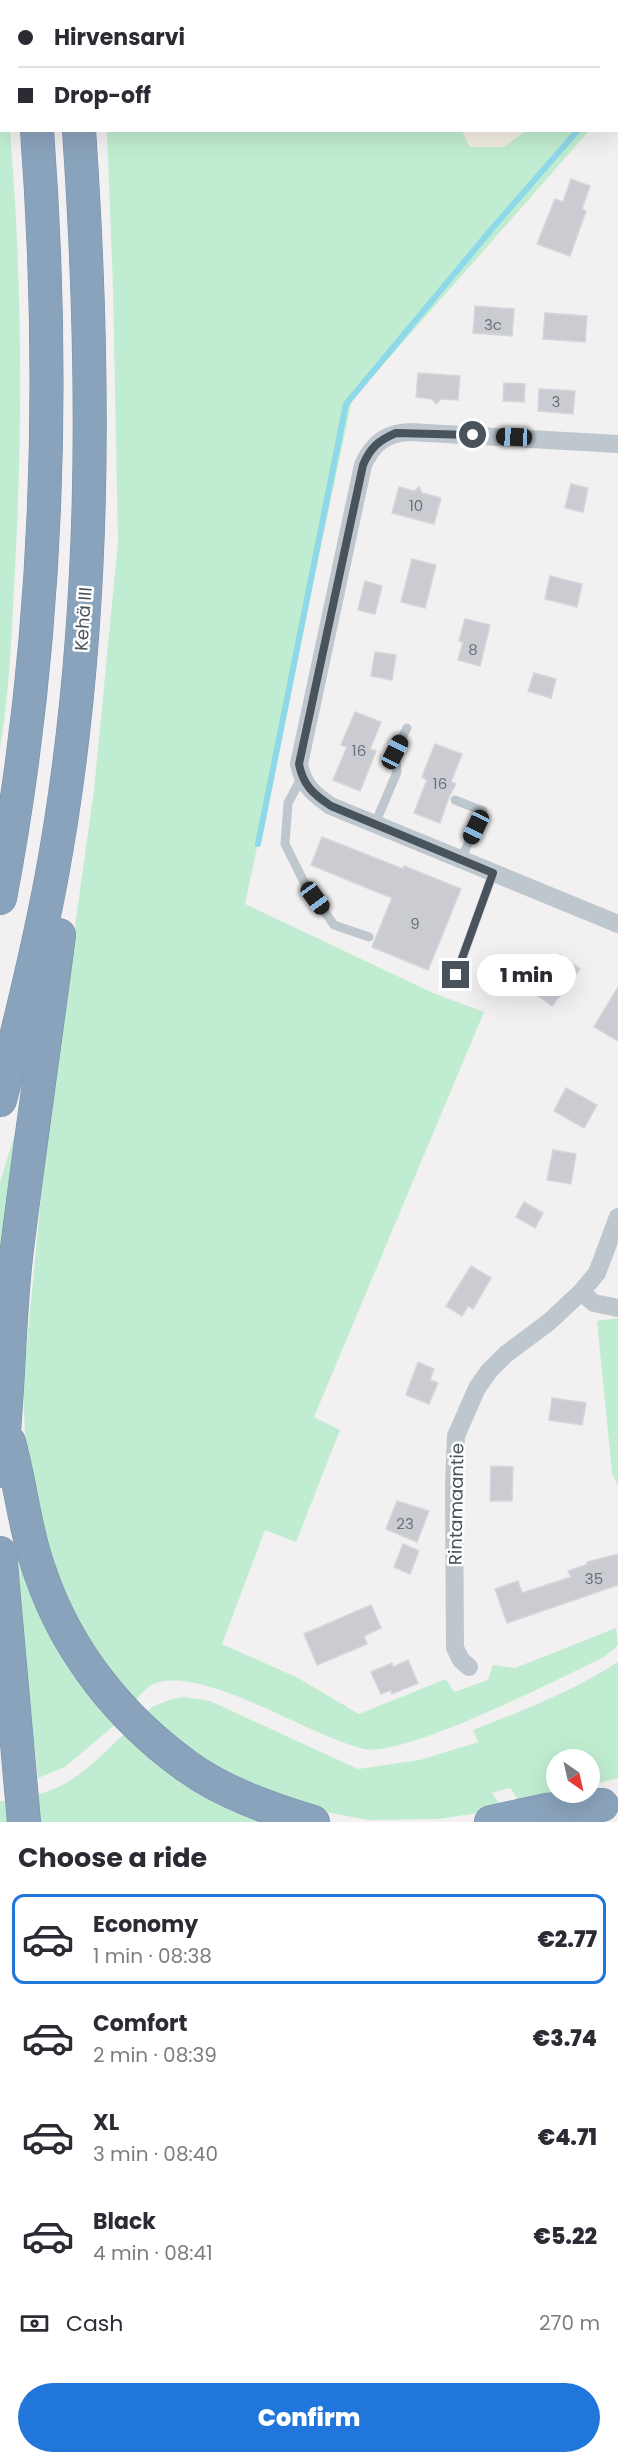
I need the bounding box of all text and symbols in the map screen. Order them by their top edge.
text: Hirvensarvi [54,22,185,53]
text: Drop-off [54,80,151,111]
house number: 3c [484,314,502,335]
house number: 3 [552,391,560,412]
route start [459,421,486,448]
car [496,427,532,447]
house number: 10 [409,495,423,516]
street label: Kehä III [68,586,98,652]
house number: 8 [468,639,478,660]
car [379,732,411,772]
house number: 16 [352,740,366,761]
house number: 16 [433,773,447,794]
car [460,807,492,847]
car [297,878,333,918]
house number: 9 [410,913,420,934]
callout: 1 min [477,954,576,996]
route end [442,961,469,988]
text: 1 min [500,961,553,989]
street label: Rintamaantie [442,1443,470,1565]
house number: 23 [396,1513,414,1534]
house number: 35 [585,1568,603,1589]
north arrow [546,1749,600,1803]
map controls [546,1749,600,1803]
text: Choose a ride [18,1839,207,1876]
text: Economy [93,1909,198,1940]
icon: car [21,1912,75,1966]
text: €2.77 [537,1924,597,1955]
text: 1 min · 08:38 [93,1942,212,1970]
text: Comfort [93,2008,187,2039]
icon: car [21,2011,75,2065]
text: €3.74 [533,2023,597,2054]
text: 2 min · 08:39 [93,2041,217,2069]
text: XL [93,2107,119,2138]
icon: car [21,2110,75,2164]
text: €4.71 [538,2122,597,2153]
text: 3 min · 08:40 [93,2140,218,2168]
text: Black [93,2206,156,2237]
icon: car [21,2209,75,2263]
text: €5.22 [533,2221,597,2252]
text: 4 min · 08:41 [93,2239,213,2267]
icon: cash [18,2307,51,2340]
text: Cash [66,2308,123,2339]
text: 270 m [539,2309,600,2337]
button: Confirm [18,2383,600,2452]

